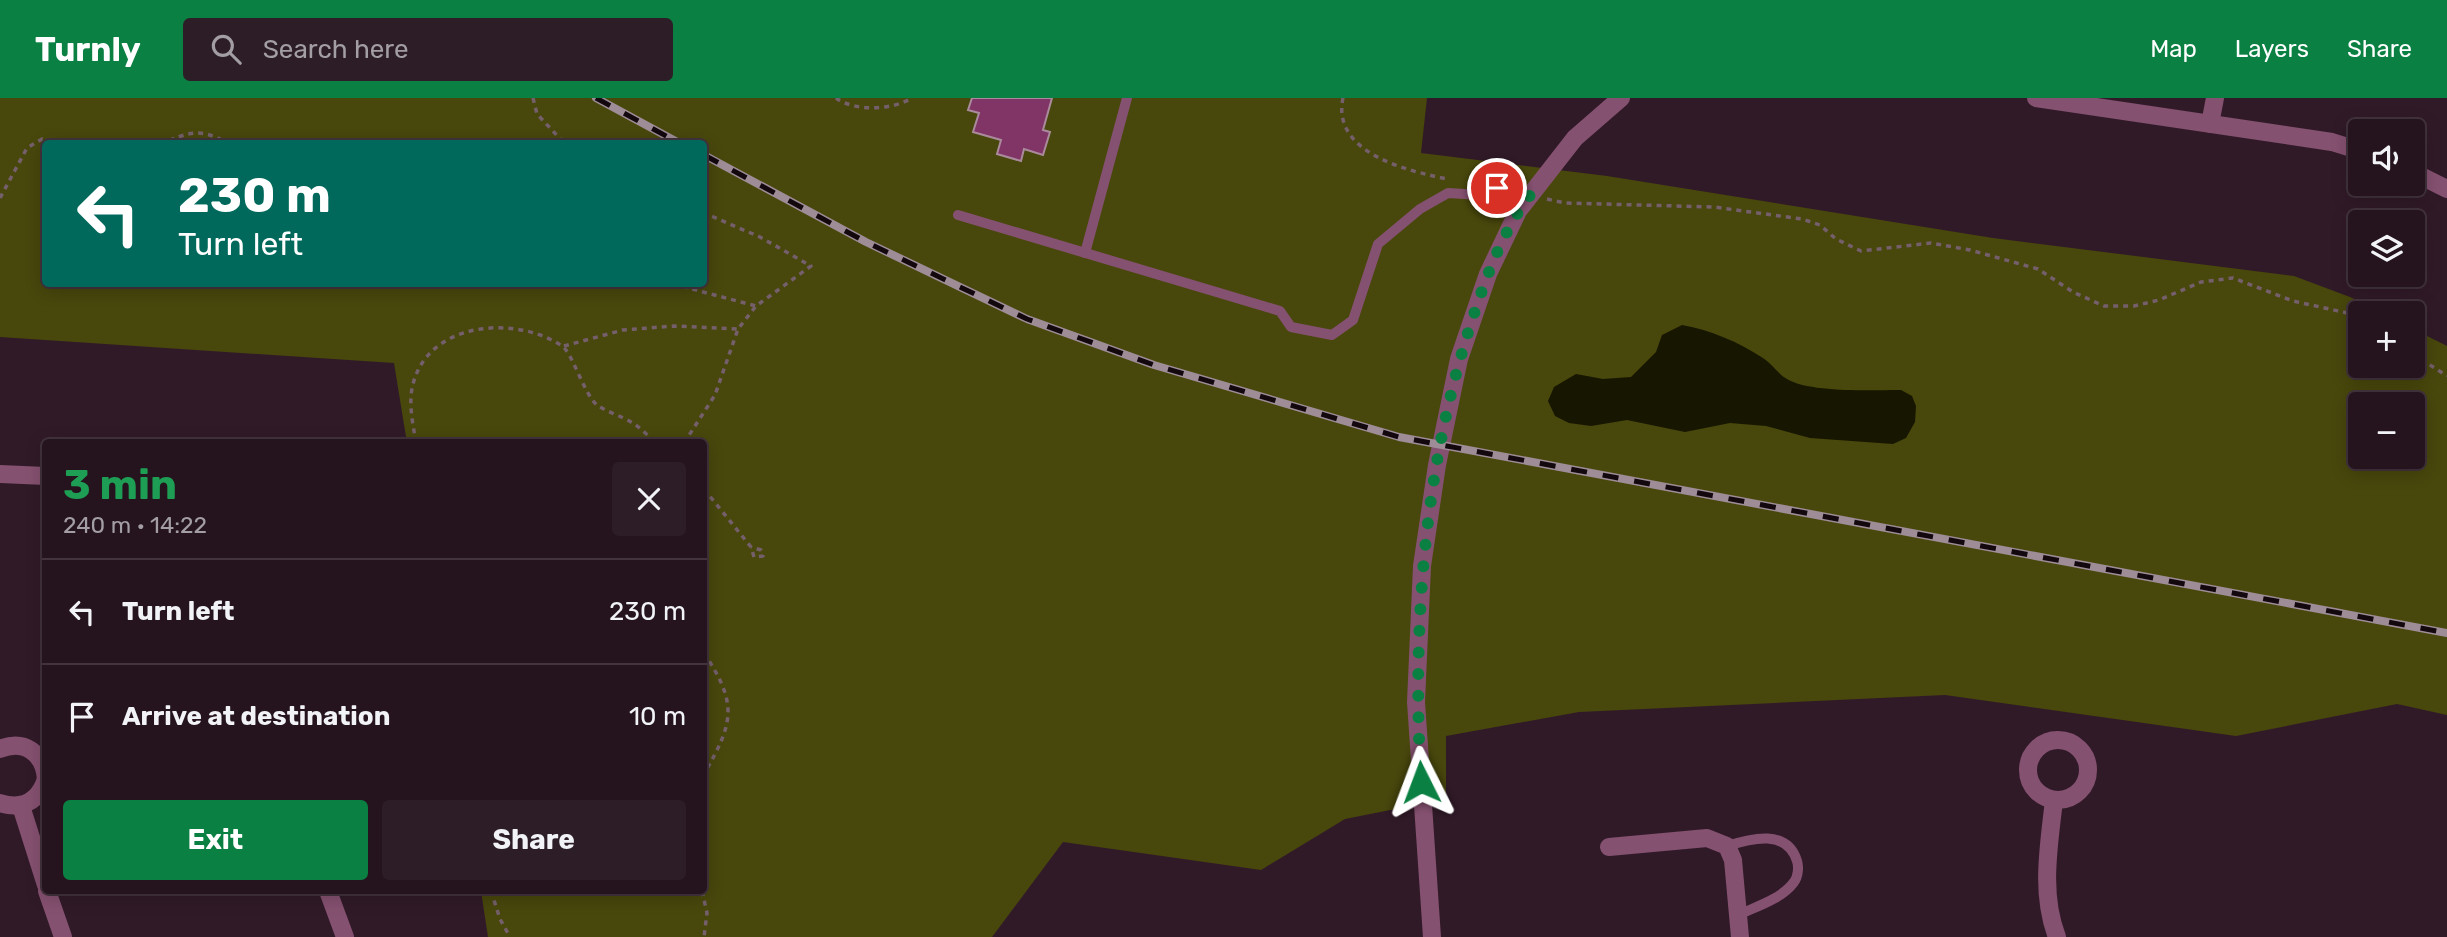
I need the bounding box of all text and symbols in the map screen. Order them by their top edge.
search box [183,18,673,81]
text: Turnly [35,30,141,69]
icon: search [207,30,245,68]
text: Search here [263,34,409,65]
text: Map [2150,35,2197,63]
text: Layers [2235,35,2309,63]
text: Share [2347,35,2412,63]
map controls [2348,119,2425,469]
button: sound [2348,119,2425,196]
pin [1467,158,1527,218]
text: 230 m [178,166,331,224]
icon: left [63,168,154,259]
icon: arrive [1478,169,1516,207]
button: layers [2348,210,2425,287]
text: Turn left [178,225,303,263]
button: + [2348,301,2425,378]
button: − [2348,392,2425,469]
text: 3 min [63,460,177,510]
button: close [612,462,686,536]
text: 240 m · 14:22 [63,511,207,539]
icon: left [63,593,101,631]
text: Turn left [122,596,234,627]
text: 230 m [609,596,686,627]
icon: arrive [63,698,101,736]
text: Arrive at destination [122,701,390,732]
text: 10 m [629,701,686,732]
position arrow [1384,745,1458,819]
button: Exit [63,800,368,880]
button: Share [382,800,686,880]

